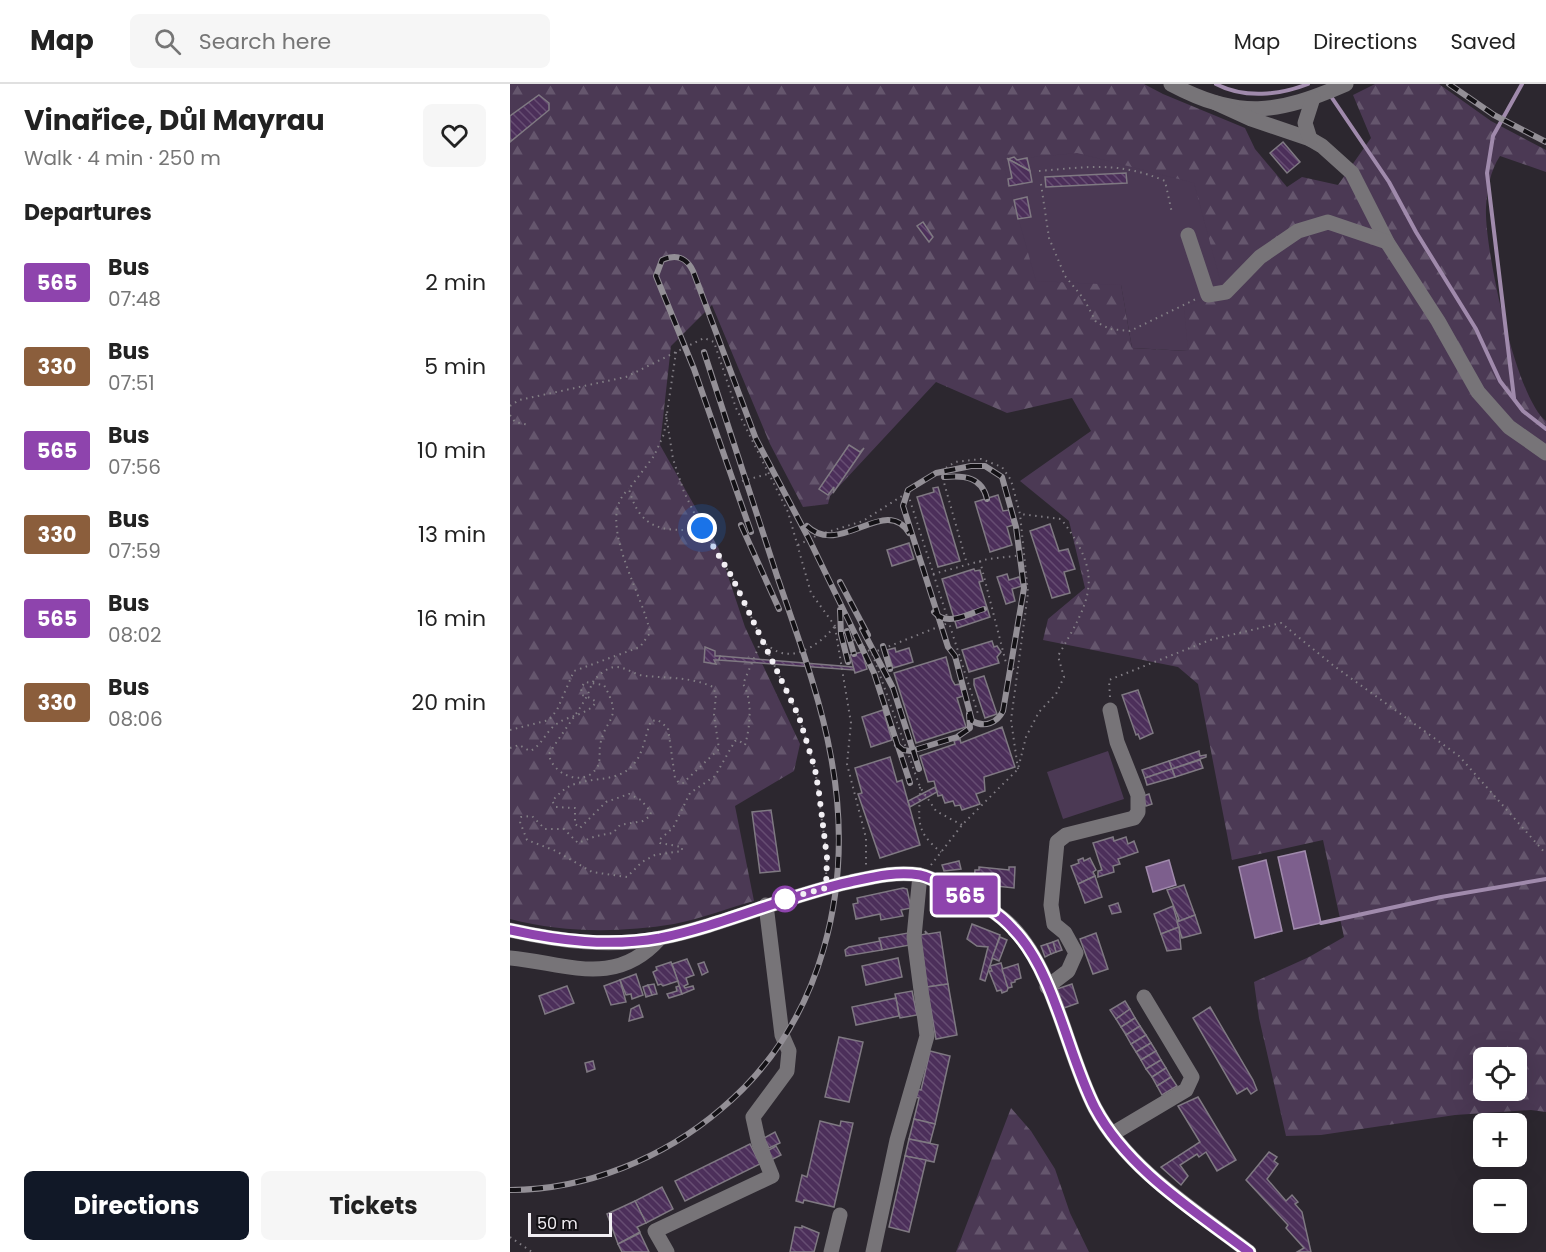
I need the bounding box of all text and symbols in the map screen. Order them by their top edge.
search box [130,14,550,68]
text: Map [30,21,94,60]
icon: search [151,25,184,58]
text: Search here [199,26,331,57]
text: Map [1234,27,1280,56]
text: Directions [1313,27,1417,56]
text: Saved [1450,27,1516,56]
text: Vinařice, Důl Mayrau [24,101,325,140]
button: heart [423,104,486,167]
text: Walk · 4 min · 250 m [24,144,221,172]
text: Departures [24,197,152,228]
text: Bus [108,252,150,283]
text: 2 min [425,267,486,298]
text: 565 [37,268,77,297]
text: 07:48 [108,285,161,313]
text: Bus [108,336,150,367]
text: 5 min [424,351,486,382]
text: 330 [37,352,77,381]
text: 07:51 [108,369,155,397]
text: Bus [108,420,150,451]
text: 10 min [417,435,486,466]
text: 565 [37,436,77,465]
text: 07:56 [108,453,161,481]
text: Bus [108,504,150,535]
your location [687,513,717,543]
text: 13 min [418,519,486,550]
text: 330 [37,520,77,549]
text: 07:59 [108,537,161,565]
text: Bus [108,588,150,619]
text: 16 min [417,603,486,634]
text: 565 [37,604,77,633]
text: 08:02 [108,621,162,649]
text: Bus [108,672,150,703]
text: 20 min [412,687,486,718]
text: 330 [37,688,77,717]
text: 08:06 [108,705,163,733]
line badge: 565 [930,876,1000,914]
text: 565 [945,881,985,910]
unlabelled marker [772,886,798,912]
map controls [1473,1047,1527,1233]
button: locate [1473,1047,1527,1101]
button: + [1473,1113,1527,1167]
button: Directions [24,1171,249,1240]
button: Tickets [261,1171,486,1240]
button: − [1473,1179,1527,1233]
scale bar [528,1210,612,1238]
text: 50 m [537,1212,578,1235]

